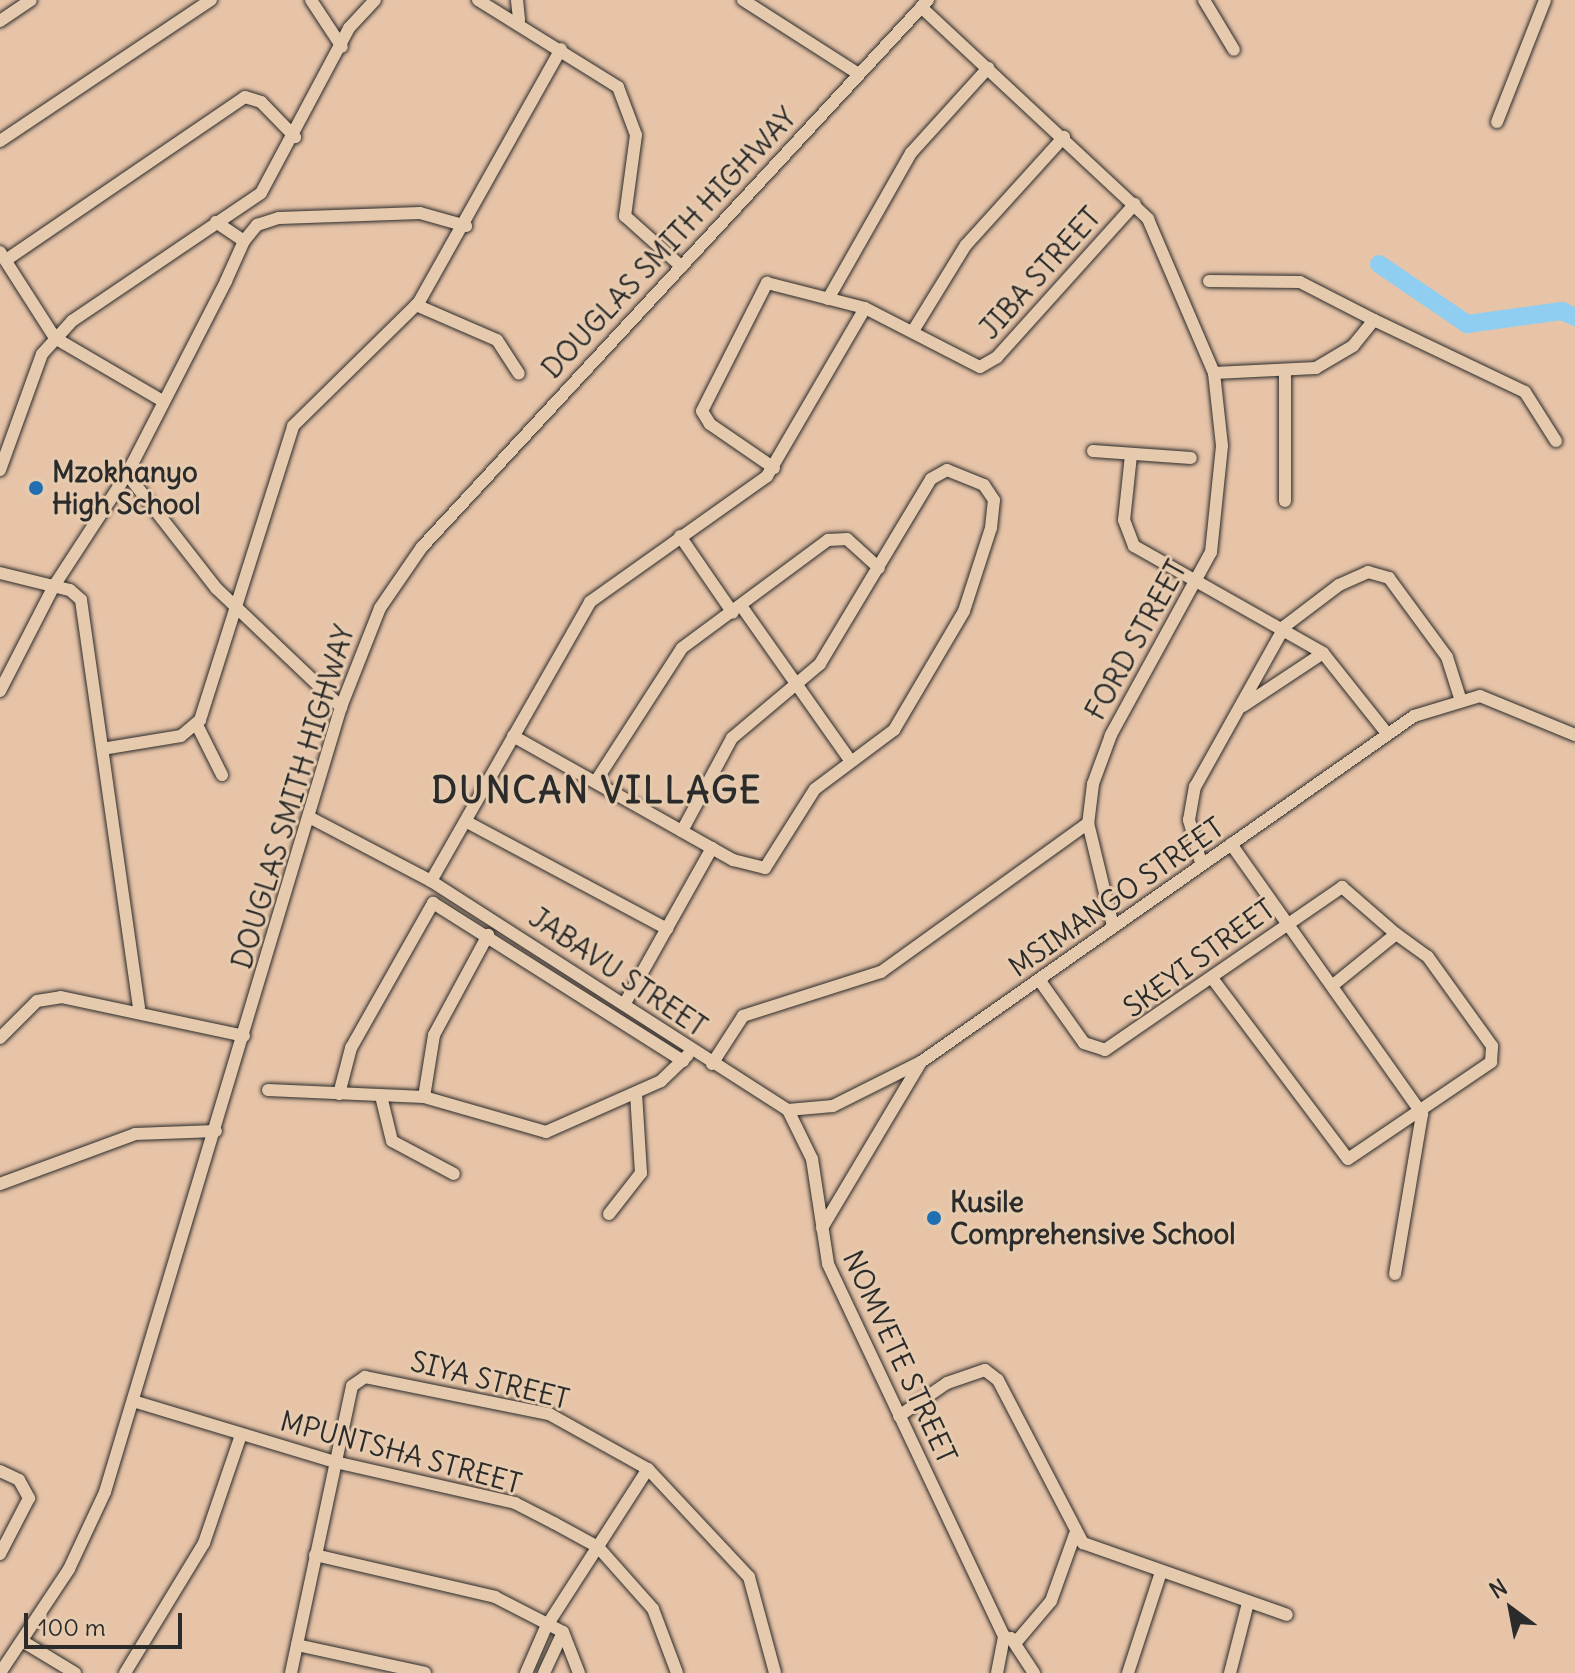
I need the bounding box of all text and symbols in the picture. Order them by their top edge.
street label: DOUGLAS SMITH HIGHWAY [535,101,803,385]
street label: JIBA STREET [972,200,1108,346]
place label: Mzokhanyo High School [52,455,201,521]
marker: Mzokhanyo High School [27,479,45,497]
street label: FORD STREET [1078,554,1194,726]
street label: DOUGLAS SMITH HIGHWAY [225,621,361,973]
district label: DUNCAN VILLAGE [432,769,762,813]
street label: MSIMANGO STREET [1002,810,1230,984]
street label: SKEYI STREET [1117,892,1281,1024]
street label: JABAVU STREET [523,900,713,1044]
place label: Kusile Comprehensive School [950,1185,1236,1251]
marker: Kusile Comprehensive School [925,1209,943,1227]
street label: NOMVETE STREET [836,1245,964,1469]
street label: SIYA STREET [407,1344,573,1416]
street label: MPUNTSHA STREET [277,1404,525,1500]
north arrow [1471,1569,1551,1649]
text: N [1484,1573,1512,1605]
scale bar [28,1597,186,1647]
text: 100 m [38,1612,106,1642]

